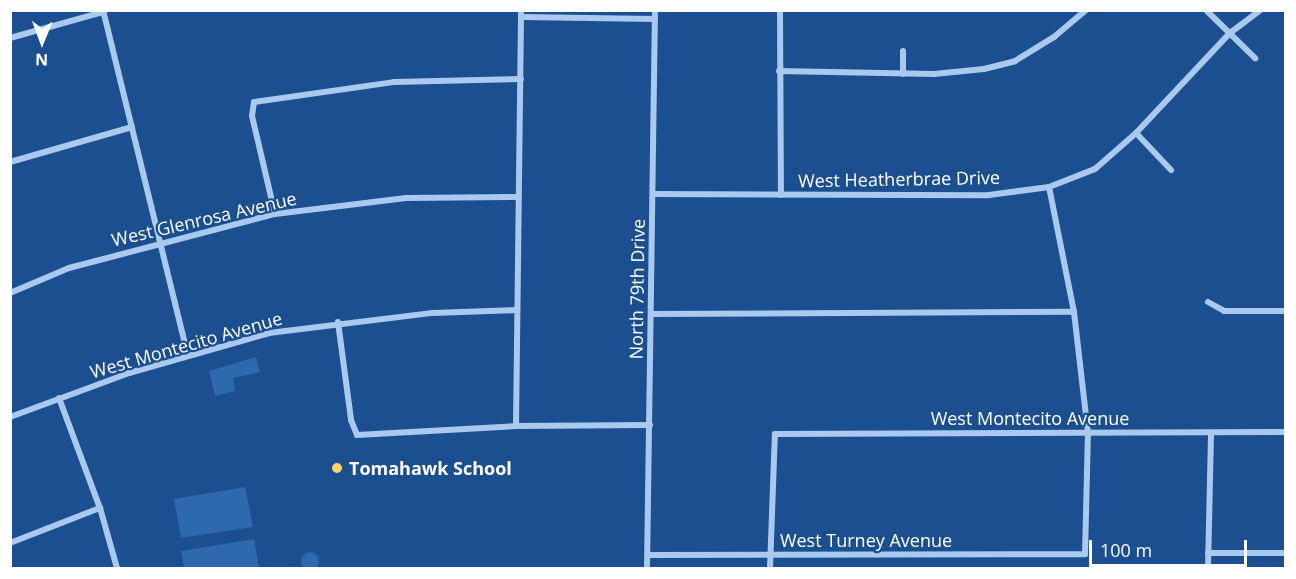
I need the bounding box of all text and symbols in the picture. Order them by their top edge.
north arrow [12,12,72,72]
text: N [35,49,48,71]
street label: West Heatherbrae Drive [798,166,1000,192]
street label: West Glenrosa Avenue [109,187,299,251]
street label: North 79th Drive [625,219,649,359]
street label: West Montecito Avenue [88,307,284,383]
street label: West Montecito Avenue [931,407,1129,429]
place label: Tomahawk School [349,457,512,479]
marker: Tomahawk School [330,461,344,475]
scale bar [1092,528,1250,566]
street label: West Turney Avenue [780,529,952,551]
text: 100 m [1100,538,1152,562]

